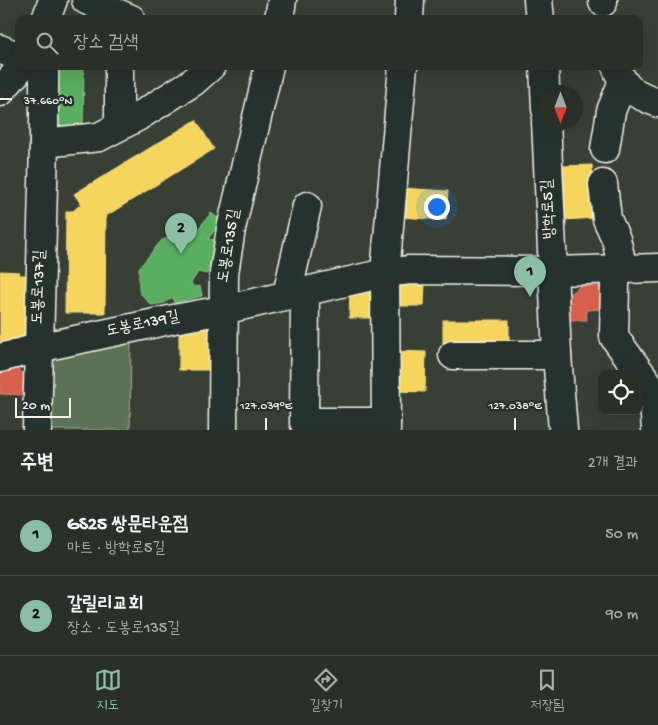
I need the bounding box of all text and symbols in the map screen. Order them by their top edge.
search box [15,15,643,70]
icon: search [33,29,61,57]
text: 장소 검색 [73,32,139,55]
north arrow [538,85,583,130]
text: 37.660°N [23,95,72,109]
street label: 방학로5길 [539,178,561,239]
your location [424,194,450,220]
street label: 도봉로135길 [215,208,245,284]
pin: 2 [165,213,197,254]
street label: 도봉로137길 [29,249,51,325]
pin: 1 [514,256,546,297]
street label: 도봉로139길 [105,308,181,342]
map controls [598,370,643,415]
button: locate [598,370,643,415]
scale bar [15,395,71,418]
text: 20 m [22,398,50,415]
text: 127.039°E [239,400,293,414]
text: 127.038°E [487,400,542,414]
text: 주변 [20,452,54,477]
text: 2개 결과 [588,455,638,474]
text: GS25 쌍문타운점 [67,514,188,537]
text: 1 [33,526,39,545]
text: 50 m [605,526,638,545]
text: 마트 · 방학로5길 [67,540,165,559]
text: 갈릴리교회 [67,594,143,617]
text: 2 [32,606,40,625]
text: 90 m [606,606,638,625]
text: 장소 · 도봉로135길 [67,620,180,639]
tab: 지도 [94,666,122,715]
tab: 길찾기 [309,666,343,715]
tab: 저장됨 [530,666,564,715]

